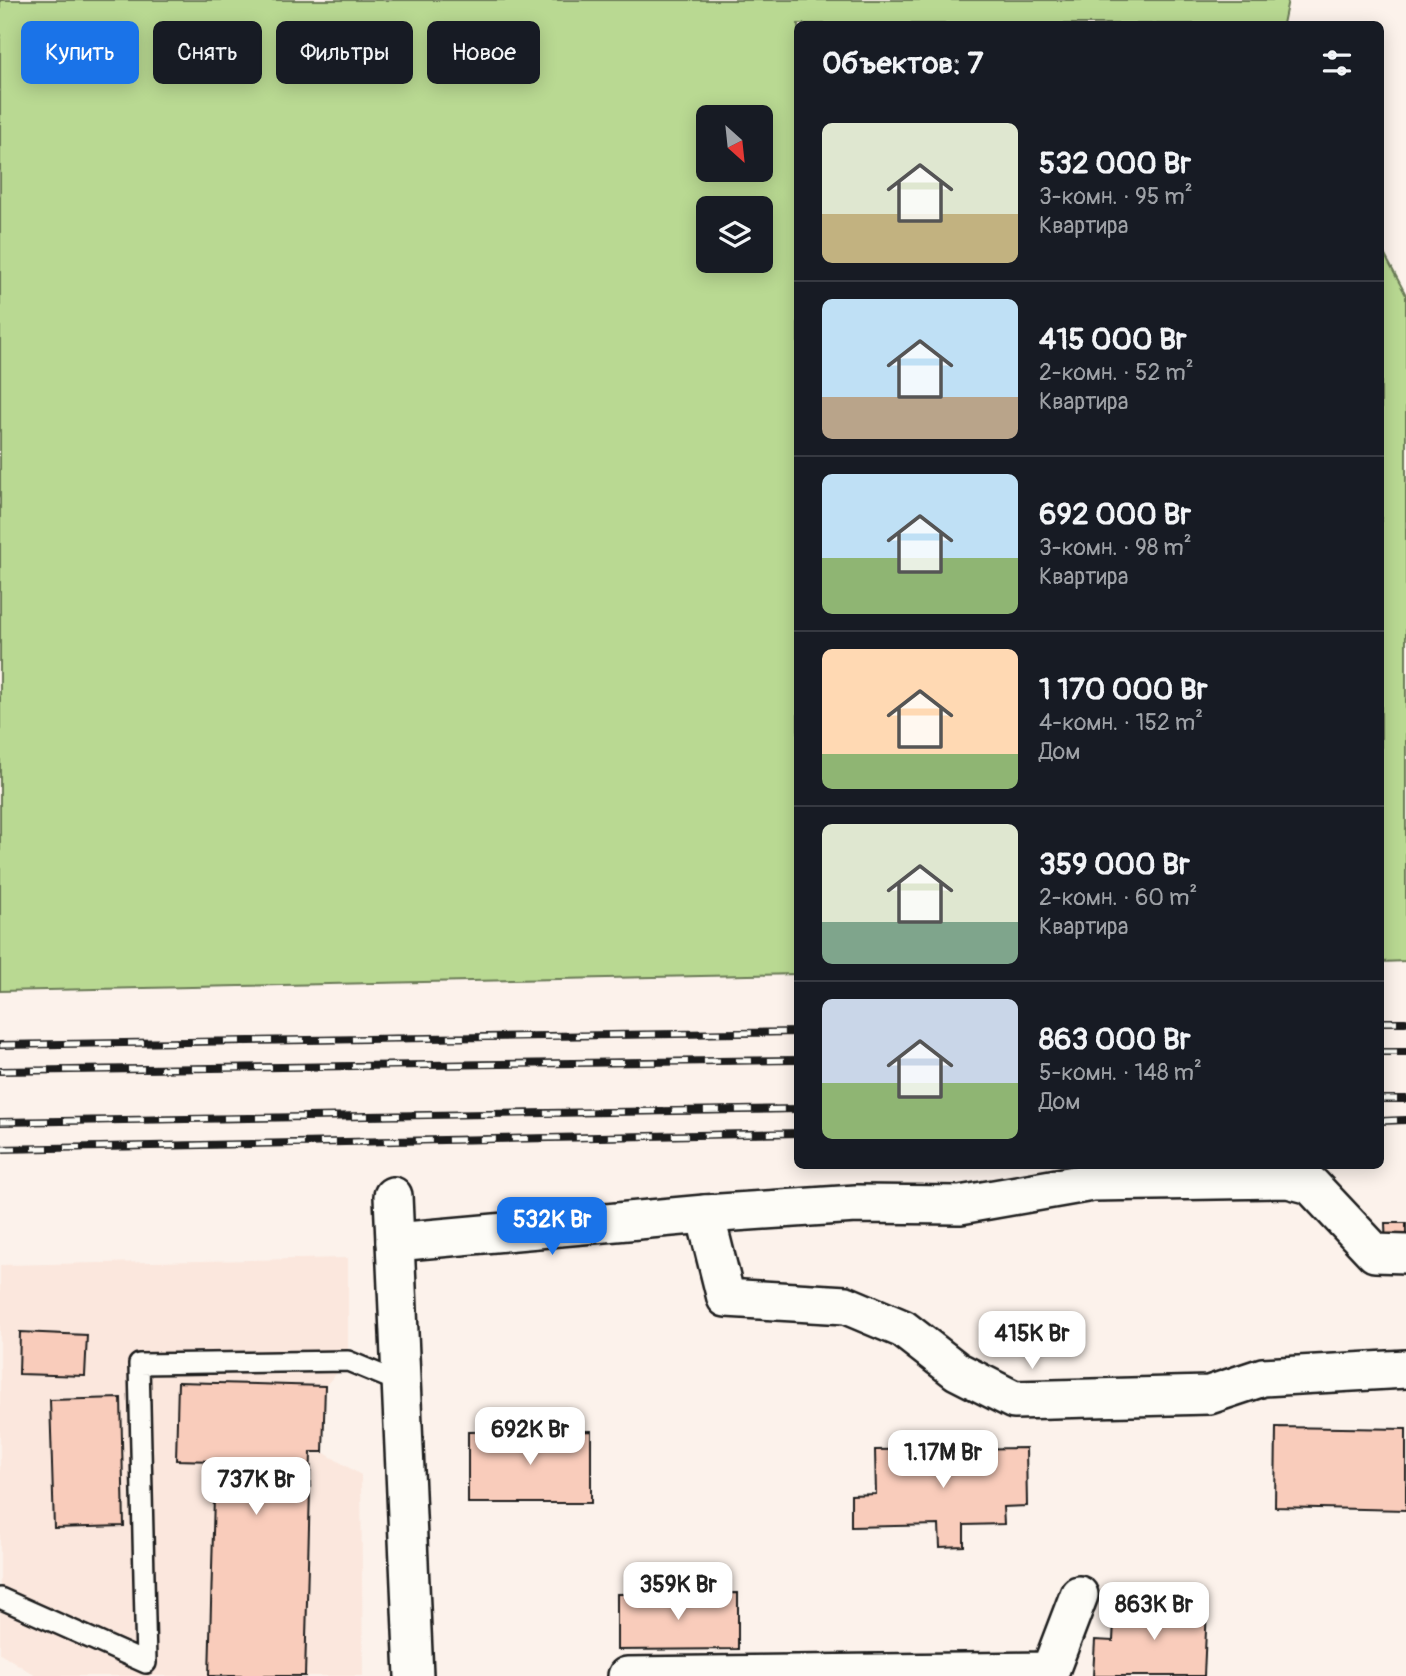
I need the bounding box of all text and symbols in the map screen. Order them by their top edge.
chip: Купить [21,21,139,84]
chip: Снять [153,21,262,84]
chip: Фильтры [276,21,413,84]
chip: Новое [427,21,540,84]
icon: filters [1318,44,1356,82]
text: Объектов: 7 [822,45,983,82]
north arrow [696,105,774,182]
map controls [696,105,773,273]
text: 532 000 Br [1039,145,1191,182]
icon: home [878,151,962,235]
text: 3-комн. · 95 m² [1039,182,1193,211]
button: layers [696,196,773,273]
text: Квартира [1039,211,1128,240]
text: 415 000 Br [1039,321,1187,358]
icon: home [878,327,962,411]
text: 2-комн. · 52 m² [1039,358,1194,387]
text: Квартира [1039,387,1128,416]
text: 692 000 Br [1039,496,1191,533]
icon: home [878,502,962,586]
text: 3-комн. · 98 m² [1039,533,1192,562]
text: Квартира [1039,562,1128,591]
text: 1 170 000 Br [1039,671,1208,708]
icon: home [878,677,962,761]
text: 4-комн. · 152 m² [1039,708,1203,737]
text: Дом [1039,737,1080,766]
text: 359 000 Br [1039,846,1190,883]
icon: home [878,852,962,936]
text: 2-комн. · 60 m² [1039,883,1197,912]
text: Квартира [1039,912,1128,941]
text: 863 000 Br [1039,1021,1191,1058]
icon: home [878,1027,962,1111]
text: 5-комн. · 148 m² [1039,1058,1202,1087]
text: Дом [1039,1087,1080,1116]
pin: 532K Br [487,1198,617,1257]
text: 532K Br [513,1205,591,1234]
pin: 415K Br [967,1312,1097,1371]
text: 415K Br [995,1319,1069,1348]
pin: 692K Br [465,1408,595,1467]
text: 692K Br [491,1415,569,1444]
pin: 1.17M Br [871,1430,1015,1490]
text: 1.17M Br [904,1438,982,1467]
pin: 737K Br [191,1458,321,1517]
text: 737K Br [217,1465,295,1494]
pin: 359K Br [613,1562,743,1622]
text: 359K Br [639,1570,717,1599]
pin: 863K Br [1089,1582,1219,1642]
text: 863K Br [1115,1590,1193,1619]

